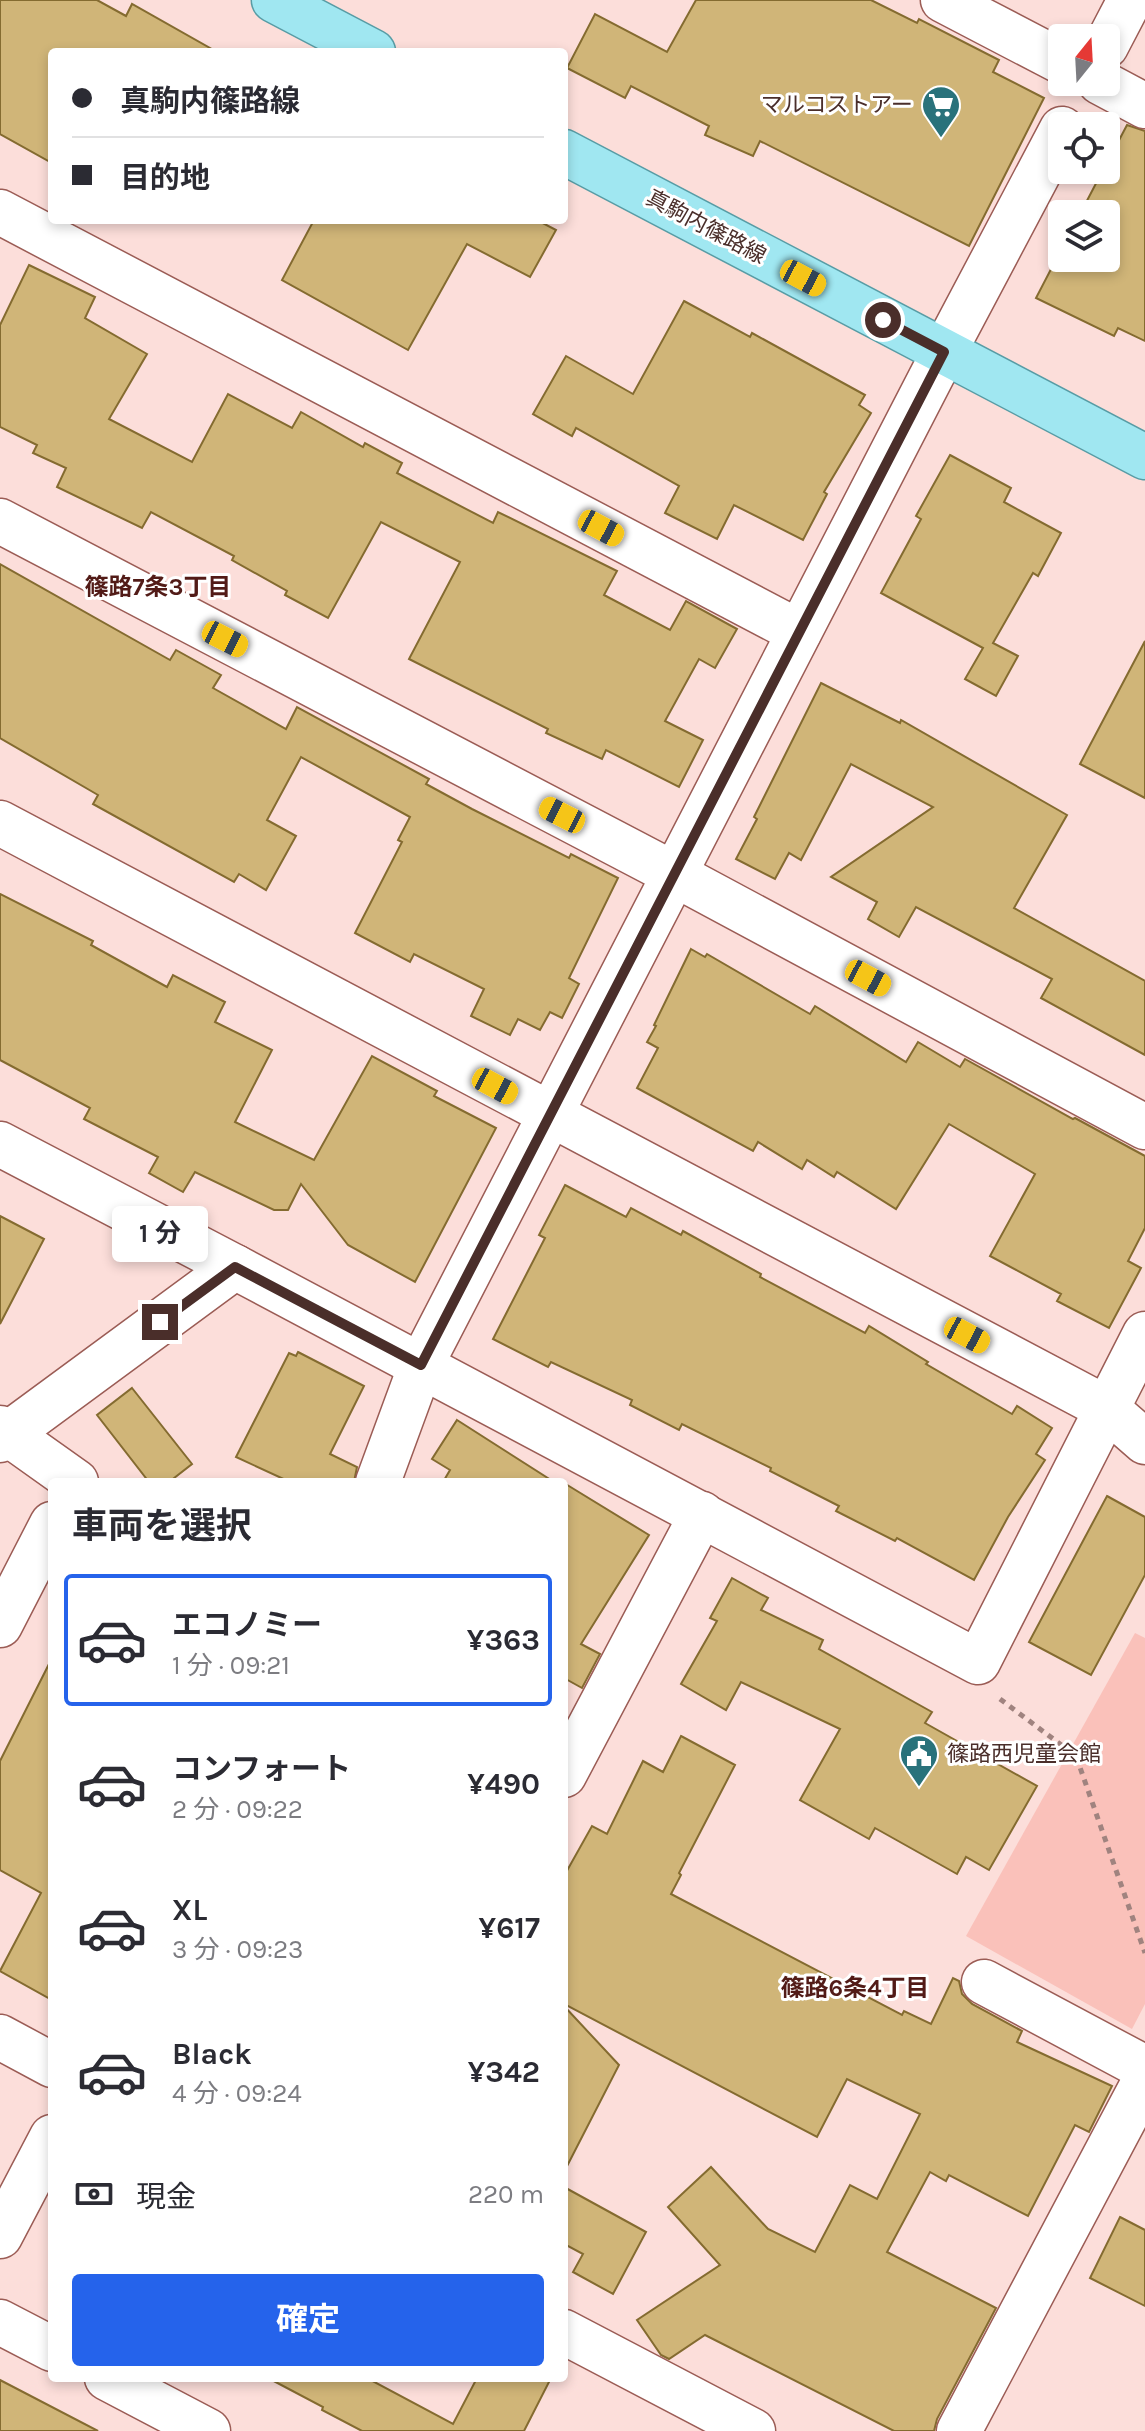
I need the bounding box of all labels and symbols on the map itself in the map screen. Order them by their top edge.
north arrow [1048,24,1120,96]
supermarket icon: マルコストアー [920,84,962,139]
place label: マルコストアー [761,92,913,118]
street label: 真駒内篠路線 [642,185,770,269]
car [776,256,830,300]
route start [865,302,901,338]
car [574,506,628,550]
district label: 篠路7条3丁目 [85,573,231,601]
car [198,617,252,661]
car [535,793,589,837]
car [841,956,895,1000]
car [468,1064,522,1108]
callout: 1 分 [112,1206,208,1262]
route end [142,1304,178,1340]
car [940,1313,994,1357]
public building icon: 篠路西児童会館 [898,1733,940,1788]
place label: 篠路西児童会館 [947,1741,1101,1767]
district label: 篠路6条4丁目 [781,1974,929,2002]

